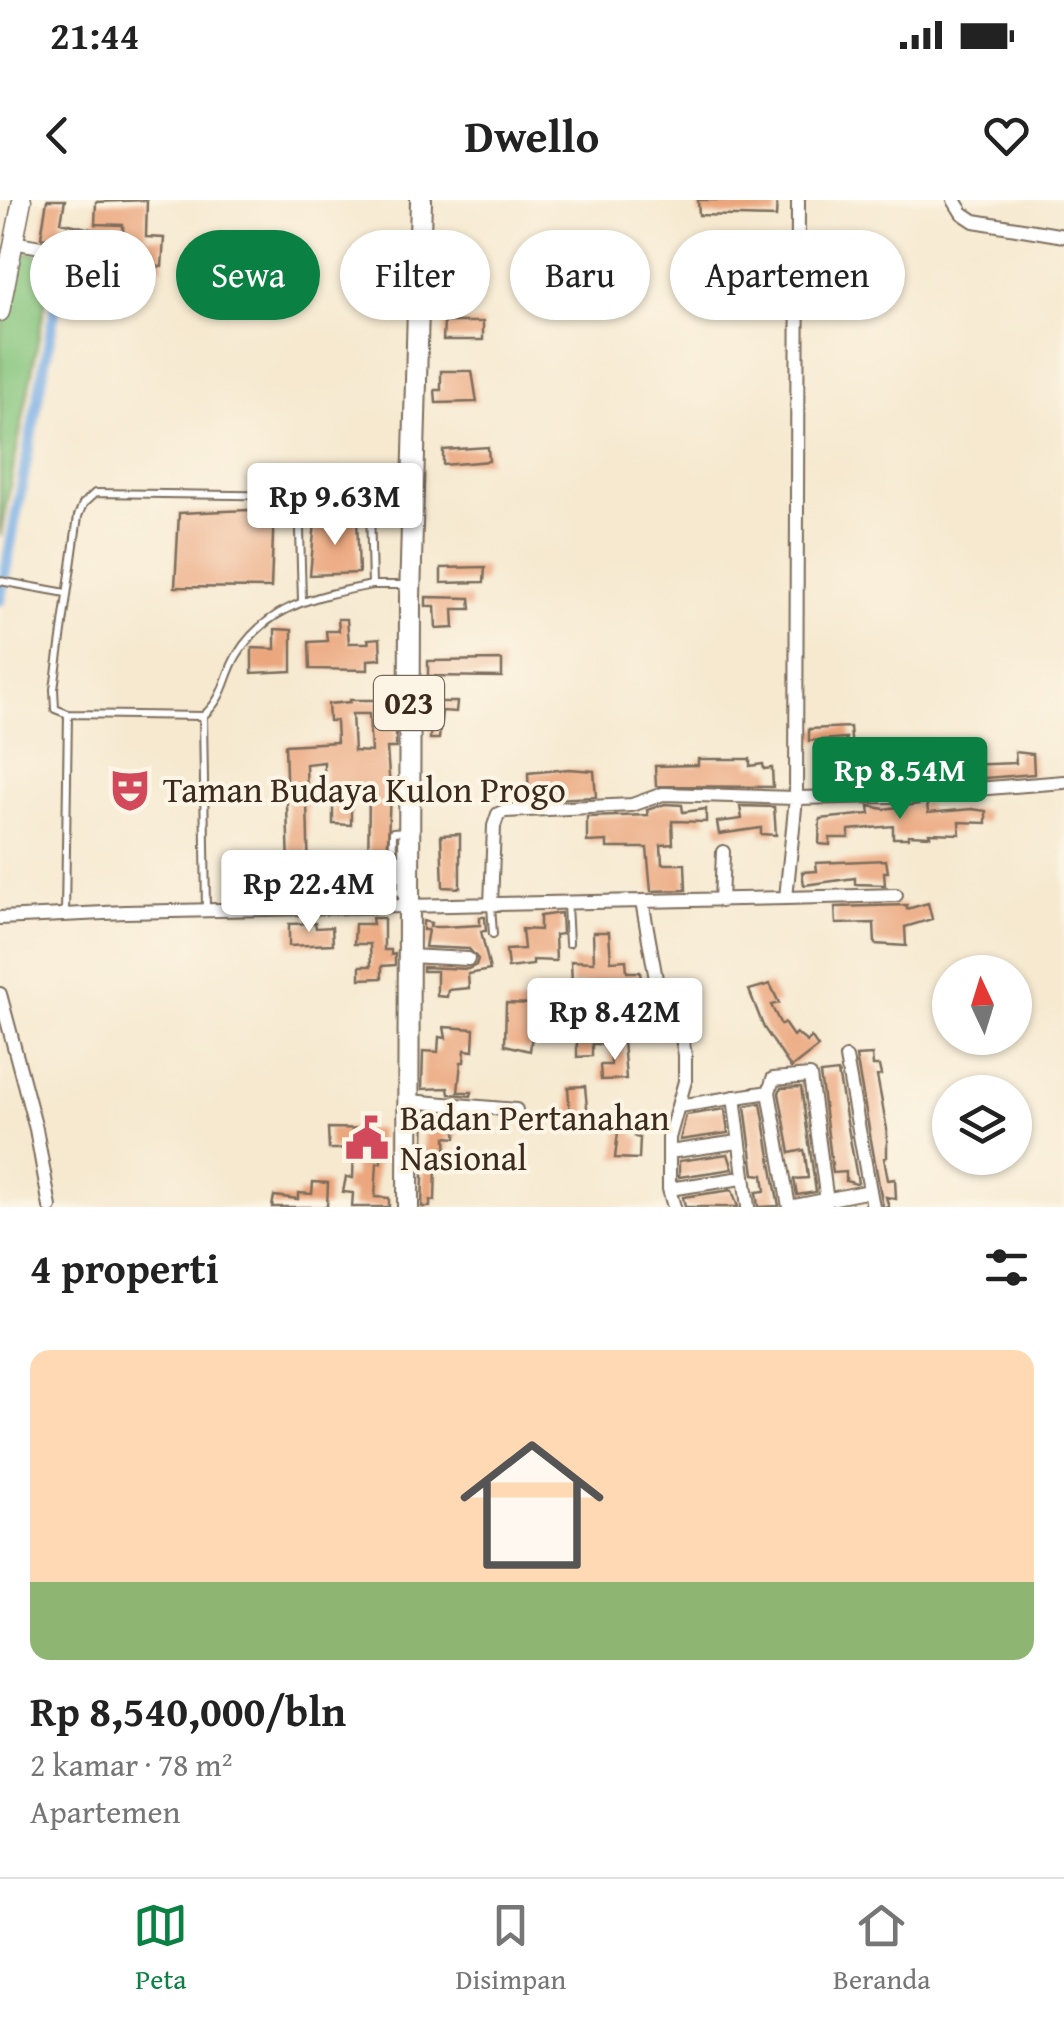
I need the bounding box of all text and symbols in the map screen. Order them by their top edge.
text: 21:44 [50,7,140,63]
text: Dwello [465,103,599,168]
icon: back [30,108,85,163]
icon: heart [979,108,1034,163]
chip: Beli [30,230,156,320]
chip: Sewa [176,230,320,320]
chip: Filter [340,230,490,320]
chip: Baru [510,230,650,320]
chip: Apartemen [670,230,905,320]
pin: Rp 9.63M [232,463,438,548]
text: Rp 9.63M [269,472,401,519]
road number: 023 [374,676,444,730]
pin: Rp 8.54M [797,737,1003,822]
text: Rp 8.54M [834,746,966,793]
place label: Taman Budaya Kulon Progo [163,764,566,815]
theatre icon: Taman Budaya Kulon Progo [106,766,154,814]
pin: Rp 22.4M [206,850,412,935]
text: Rp 22.4M [243,859,375,906]
north arrow [932,955,1032,1055]
map controls [932,955,1032,1175]
pin: Rp 8.42M [512,978,718,1063]
text: Rp 8.42M [549,987,681,1034]
button: layers [932,1075,1032,1175]
place label: Badan Pertanahan Nasional [400,1092,670,1183]
public building icon: Badan Pertanahan Nasional [343,1114,391,1162]
text: 4 properti [30,1237,219,1298]
icon: filters [979,1240,1034,1295]
icon: home [442,1415,622,1595]
text: Rp 8,540,000/bln [30,1680,346,1741]
text: 2 kamar · 78 m² [30,1741,232,1788]
text: Apartemen [30,1788,180,1835]
tab: Peta [133,1898,188,1999]
tab: Disimpan [455,1898,566,1999]
tab: Beranda [833,1898,931,1999]

